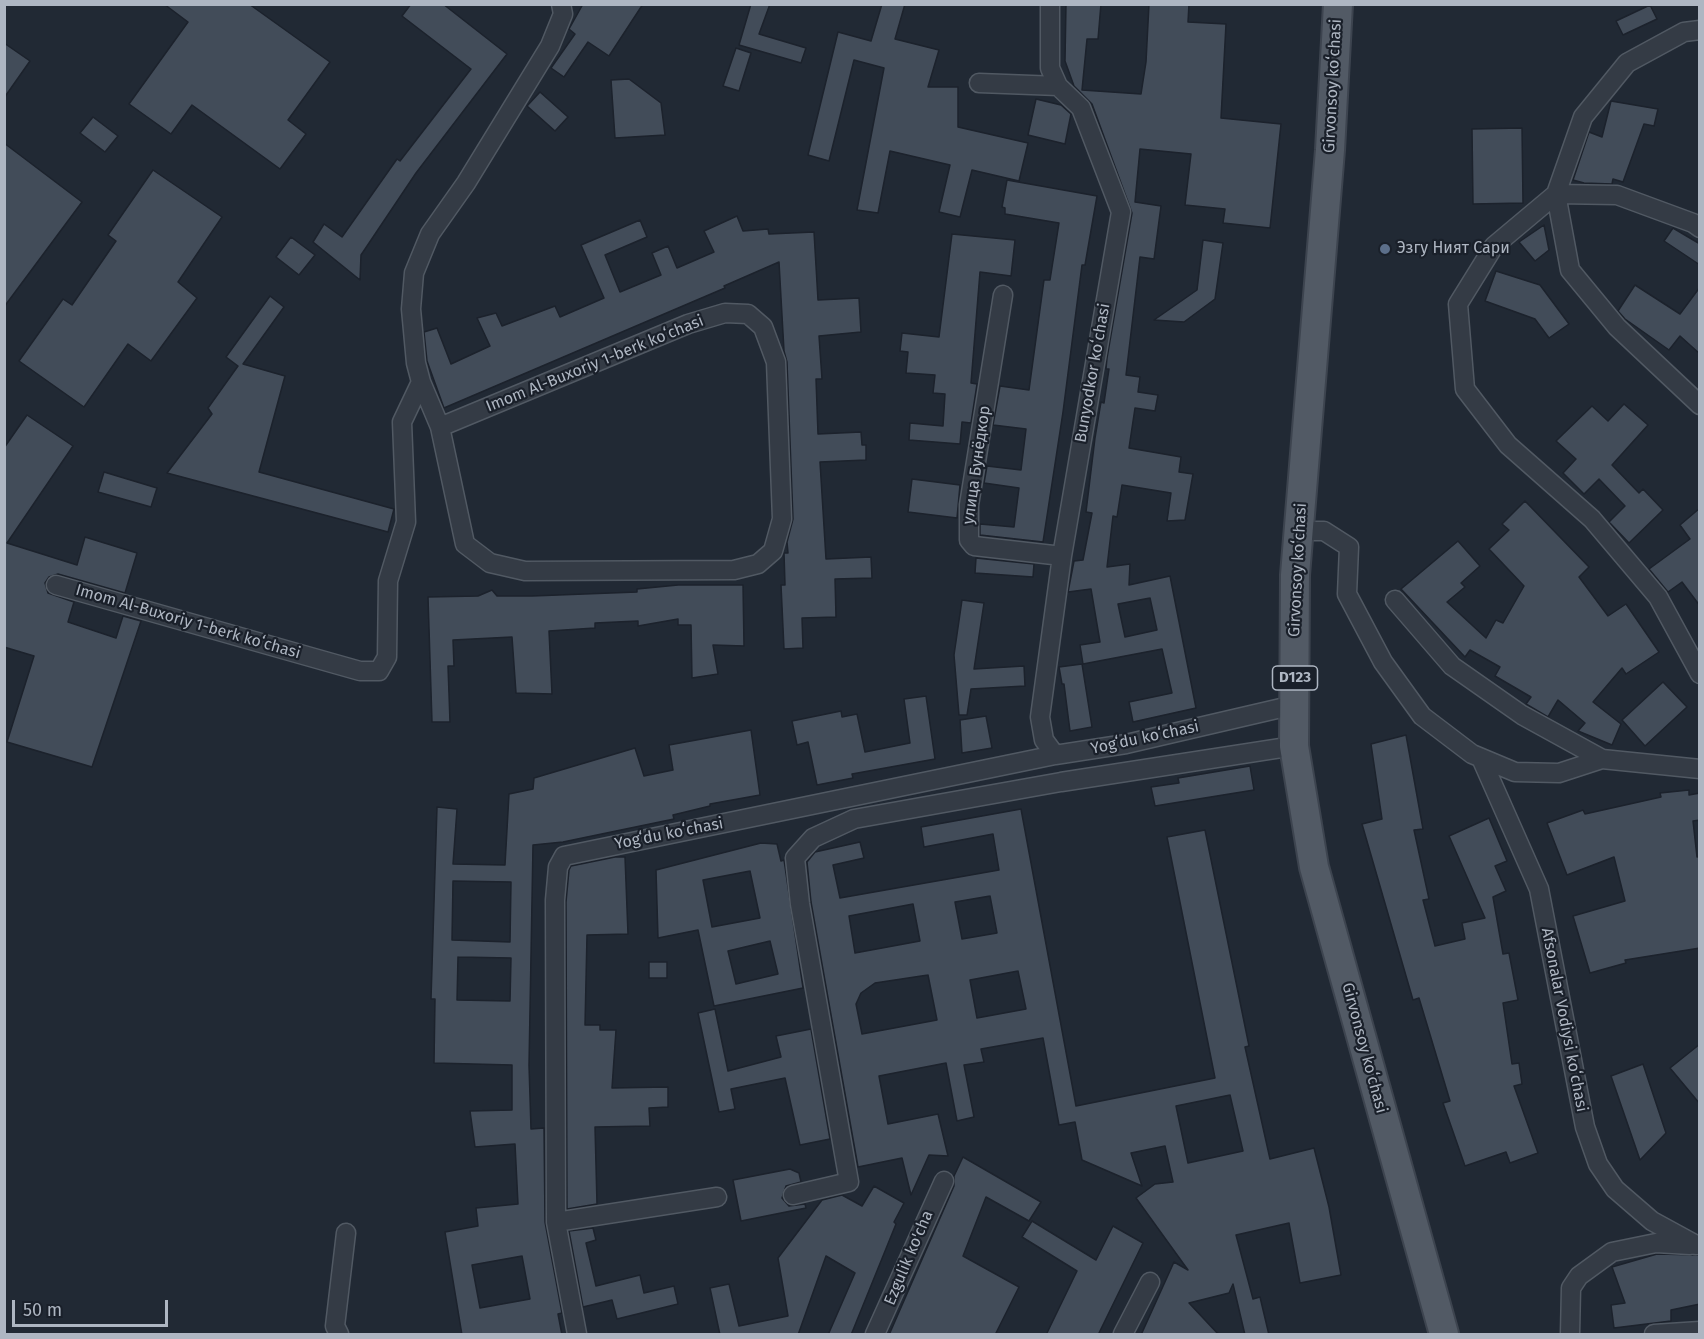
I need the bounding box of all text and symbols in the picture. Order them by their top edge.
street label: Girvonsoy koʻchasi [1320,18,1346,154]
place label: Эзгу Ният Сари [1397,239,1510,259]
marker: Эзгу Ният Сари [1378,242,1392,256]
street label: Bunyodkor koʻchasi [1071,302,1115,444]
street label: Imom Al-Buxoriy 1-berk koʻchasi [483,311,707,417]
street label: улица Бунёдкор [959,404,995,526]
street label: Girvonsoy koʻchasi [1285,502,1311,638]
street label: Imom Al-Buxoriy 1-berk koʻchasi [73,581,303,663]
road number: D123 [1272,666,1318,690]
street label: Yogʻdu koʻchasi [1089,717,1201,759]
street label: Yogʻdu koʻchasi [613,814,725,854]
street label: Afsonalar Vodiysi koʻchasi [1537,926,1591,1114]
street label: Girvonsoy koʻchasi [1337,981,1391,1115]
street label: Ezgulik ko'cha [880,1208,938,1308]
scale bar [15,1288,171,1326]
text: 50 m [23,1299,62,1321]

